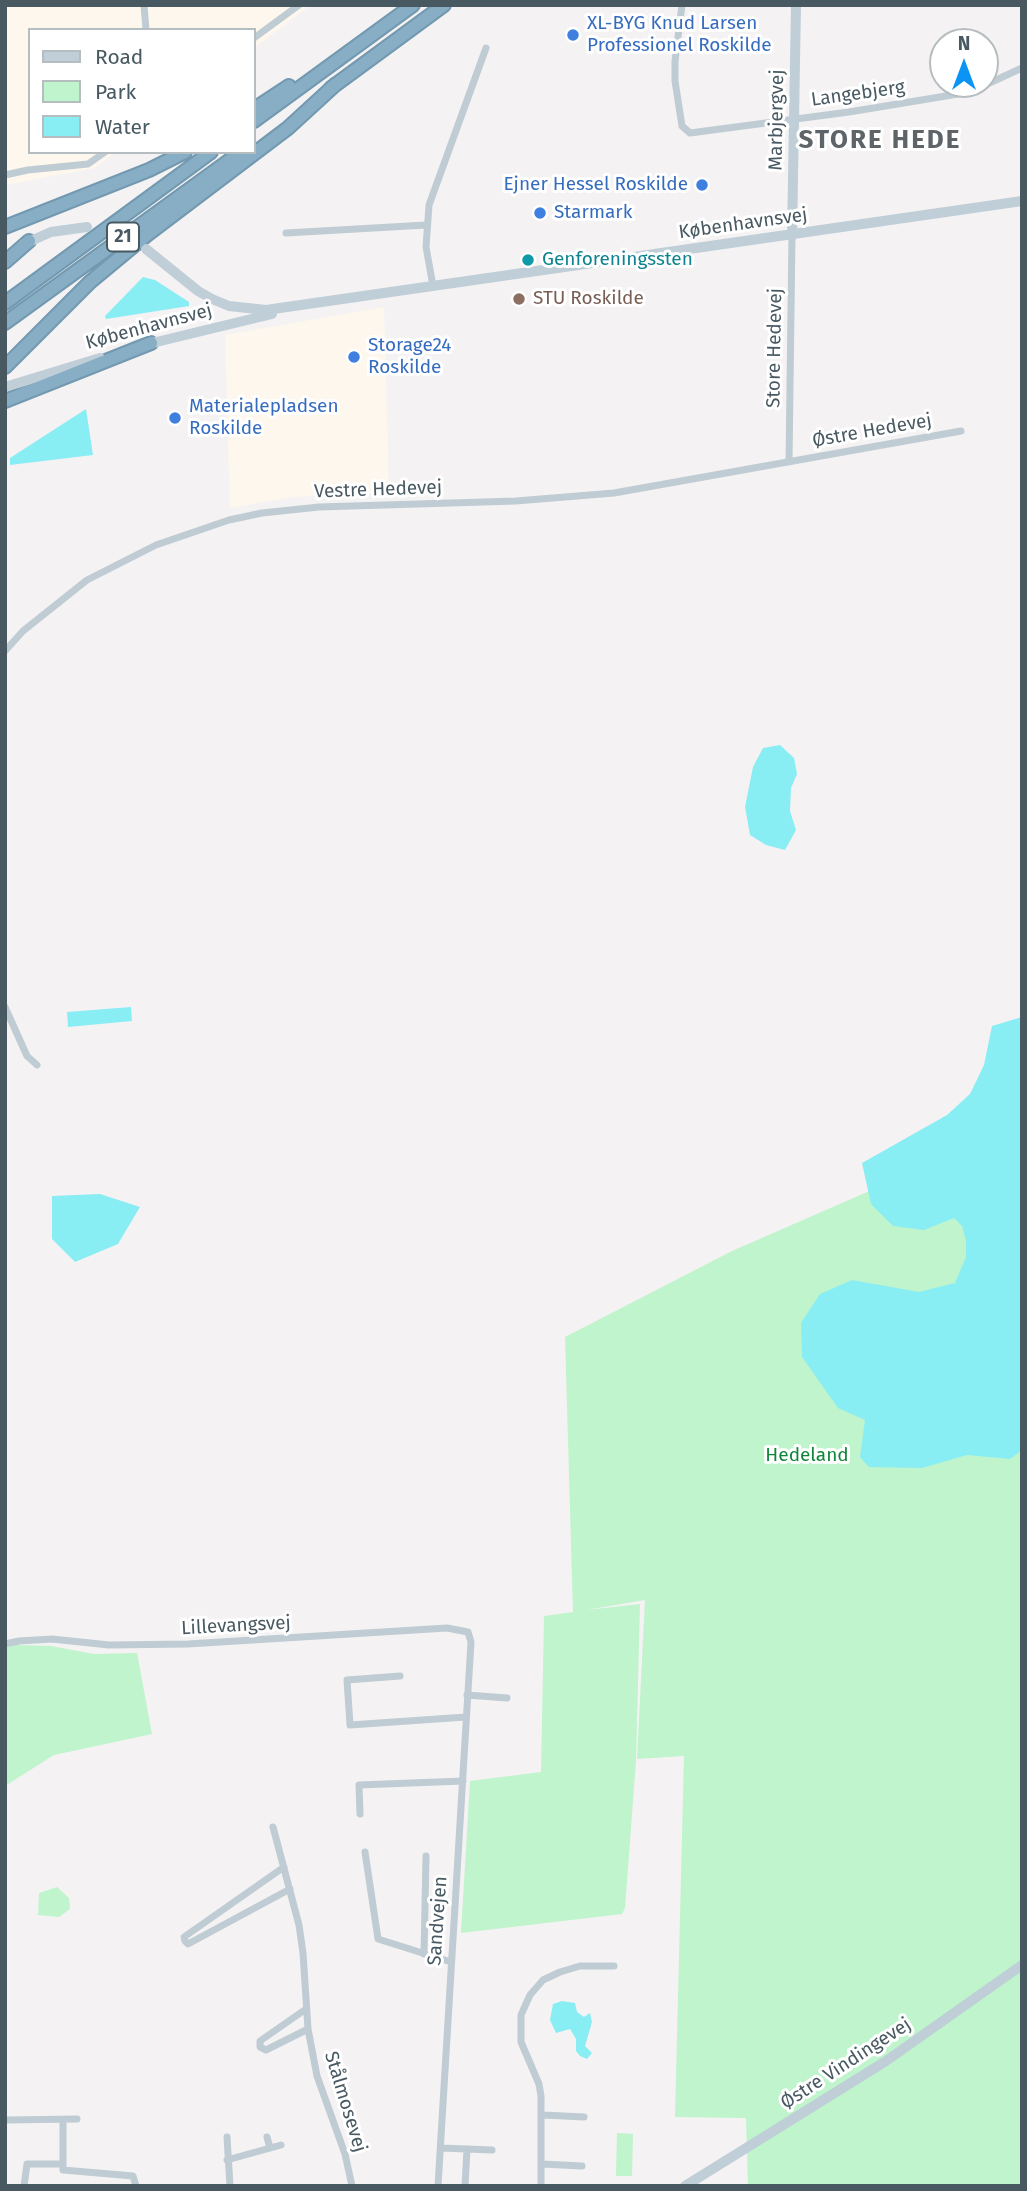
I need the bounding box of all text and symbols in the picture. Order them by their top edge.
place label: XL-BYG Knud Larsen Professionel Roskilde [587,13,772,57]
marker: XL-BYG Knud Larsen Professionel Roskilde [565,27,581,43]
legend [28,28,256,154]
north arrow [929,28,999,98]
text: N [958,32,970,55]
text: Road [95,44,143,70]
street label: Marbjergvej [765,69,789,171]
street label: Langebjerg [810,76,906,112]
text: Park [95,79,136,105]
text: Water [95,114,150,140]
district label: STORE HEDE [800,125,960,157]
place label: Ejner Hessel Roskilde [503,174,688,196]
marker: Ejner Hessel Roskilde [694,177,710,193]
place label: Starmark [554,202,632,224]
street label: Københavnsvej [677,204,809,244]
marker: Starmark [532,205,548,221]
road number: 21 [107,222,139,251]
place label: Genforeningssten [542,249,693,271]
marker: Genforeningssten [520,252,536,268]
place label: STU Roskilde [533,288,644,310]
street label: Store Hedevej [763,288,787,408]
marker: STU Roskilde [511,291,527,307]
street label: Københavnsvej [83,299,215,355]
place label: Storage24 Roskilde [368,335,451,379]
marker: Storage24 Roskilde [346,349,362,365]
place label: Materialepladsen Roskilde [189,396,339,440]
street label: Østre Hedevej [810,409,934,453]
marker: Materialepladsen Roskilde [167,410,183,426]
street label: Vestre Hedevej [314,476,442,504]
park label: Hedeland [765,1445,849,1467]
street label: Lillevangsvej [181,1612,291,1640]
street label: Sandvejen [424,1876,452,1966]
street label: Østre Vindingevej [777,2013,915,2115]
street label: Stålmosevej [319,2049,371,2155]

